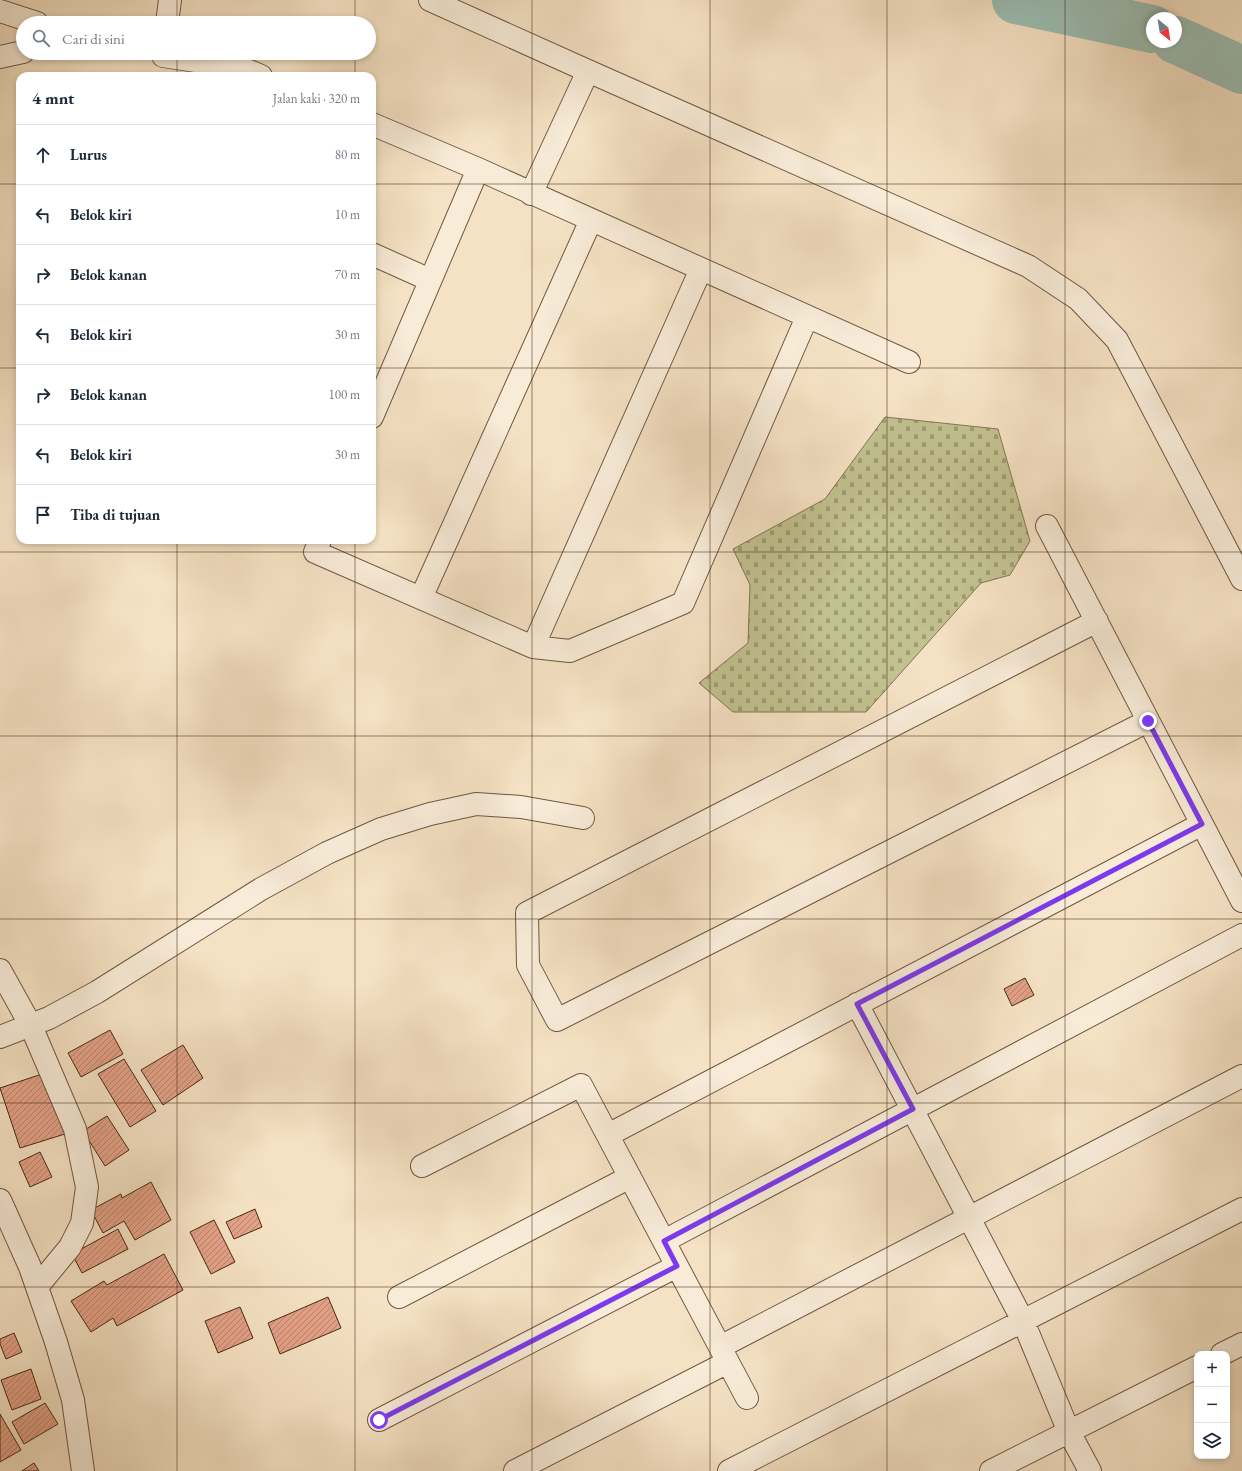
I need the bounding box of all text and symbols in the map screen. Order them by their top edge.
north arrow [1146,12,1182,48]
search box [16,16,376,60]
icon: search [30,27,52,49]
text: Cari di sini [62,29,125,48]
text: 4 mnt [32,87,74,109]
text: Jalan kaki · 320 m [273,90,360,107]
icon: ahead [32,144,54,166]
text: Lurus [70,145,107,164]
text: 80 m [335,146,360,163]
icon: left [32,204,54,226]
text: Belok kiri [70,205,132,224]
text: 10 m [335,206,360,223]
icon: right [32,264,54,286]
text: Belok kanan [70,265,147,284]
text: 70 m [335,266,360,283]
icon: left [32,324,54,346]
text: Belok kiri [70,325,132,344]
text: 30 m [335,326,360,343]
icon: right [32,384,54,406]
text: Belok kanan [70,385,147,404]
text: 100 m [329,386,360,403]
icon: left [32,444,54,466]
text: Belok kiri [70,445,132,464]
text: 30 m [335,446,360,463]
icon: arrive [32,504,54,526]
text: Tiba di tujuan [70,505,160,524]
route end [1139,712,1157,730]
map controls [1194,1351,1230,1459]
button: + [1194,1351,1230,1387]
button: − [1194,1387,1230,1423]
route start [370,1411,388,1429]
button: layers [1194,1423,1230,1459]

